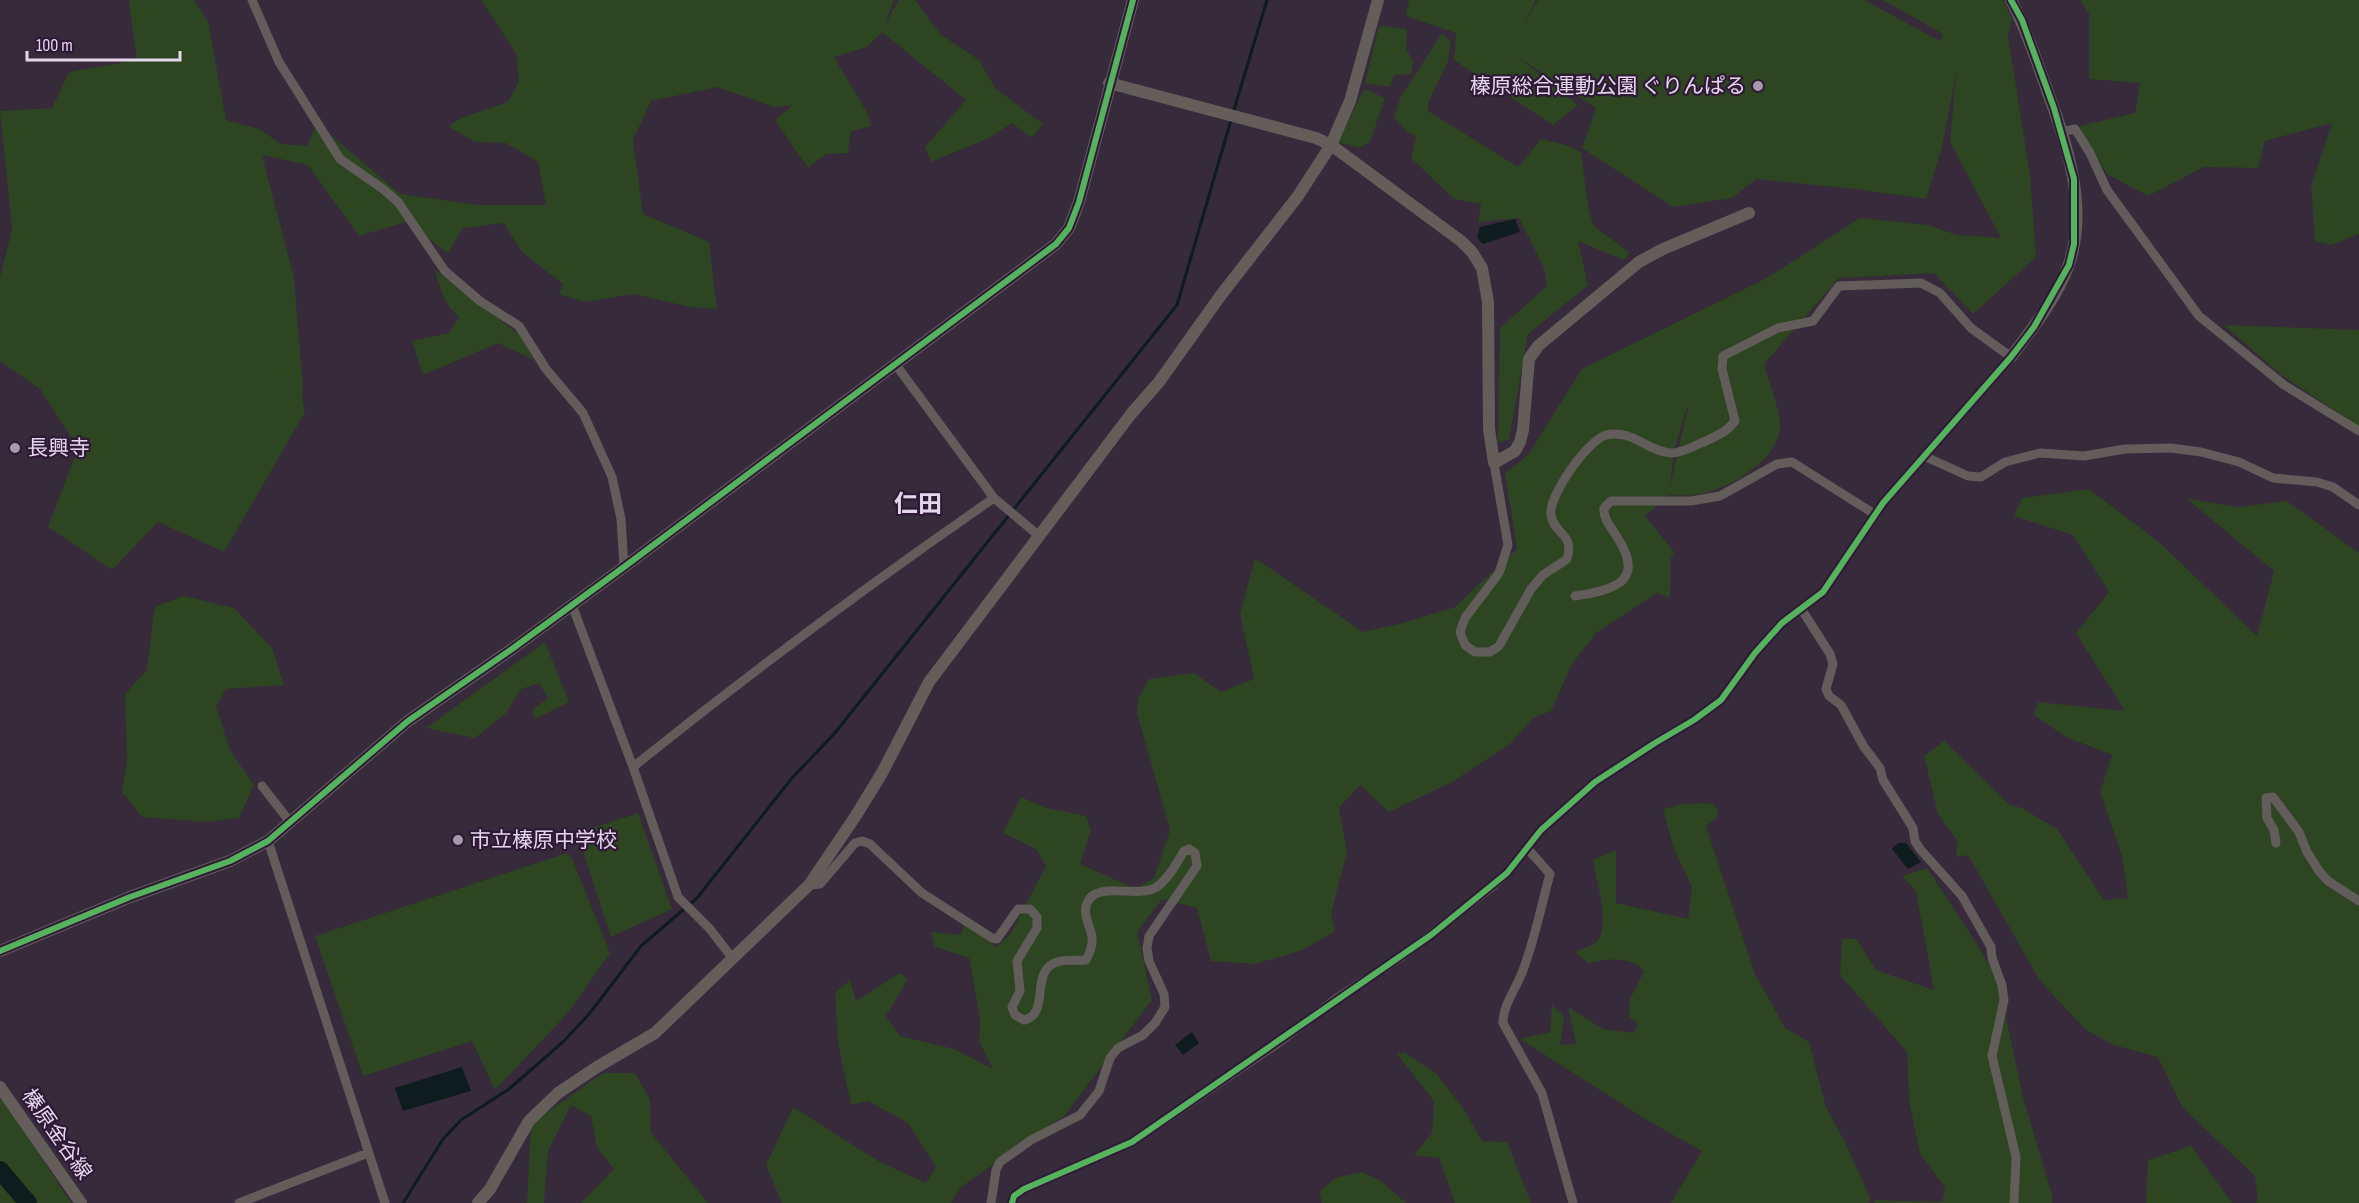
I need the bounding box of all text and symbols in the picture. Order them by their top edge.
scale bar [27,24,180,62]
text: 100 m [36,35,73,56]
place label: 榛原総合運動公園 ぐりんぱる [1470,74,1746,99]
marker: 榛原総合運動公園 ぐりんぱる [1751,79,1765,93]
place label: 長興寺 [27,436,90,461]
marker: 長興寺 [8,441,22,455]
district label: 仁田 [894,490,942,519]
place label: 市立榛原中学校 [470,828,617,853]
marker: 市立榛原中学校 [451,833,465,847]
street label: 榛原金谷線 [16,1084,97,1184]

